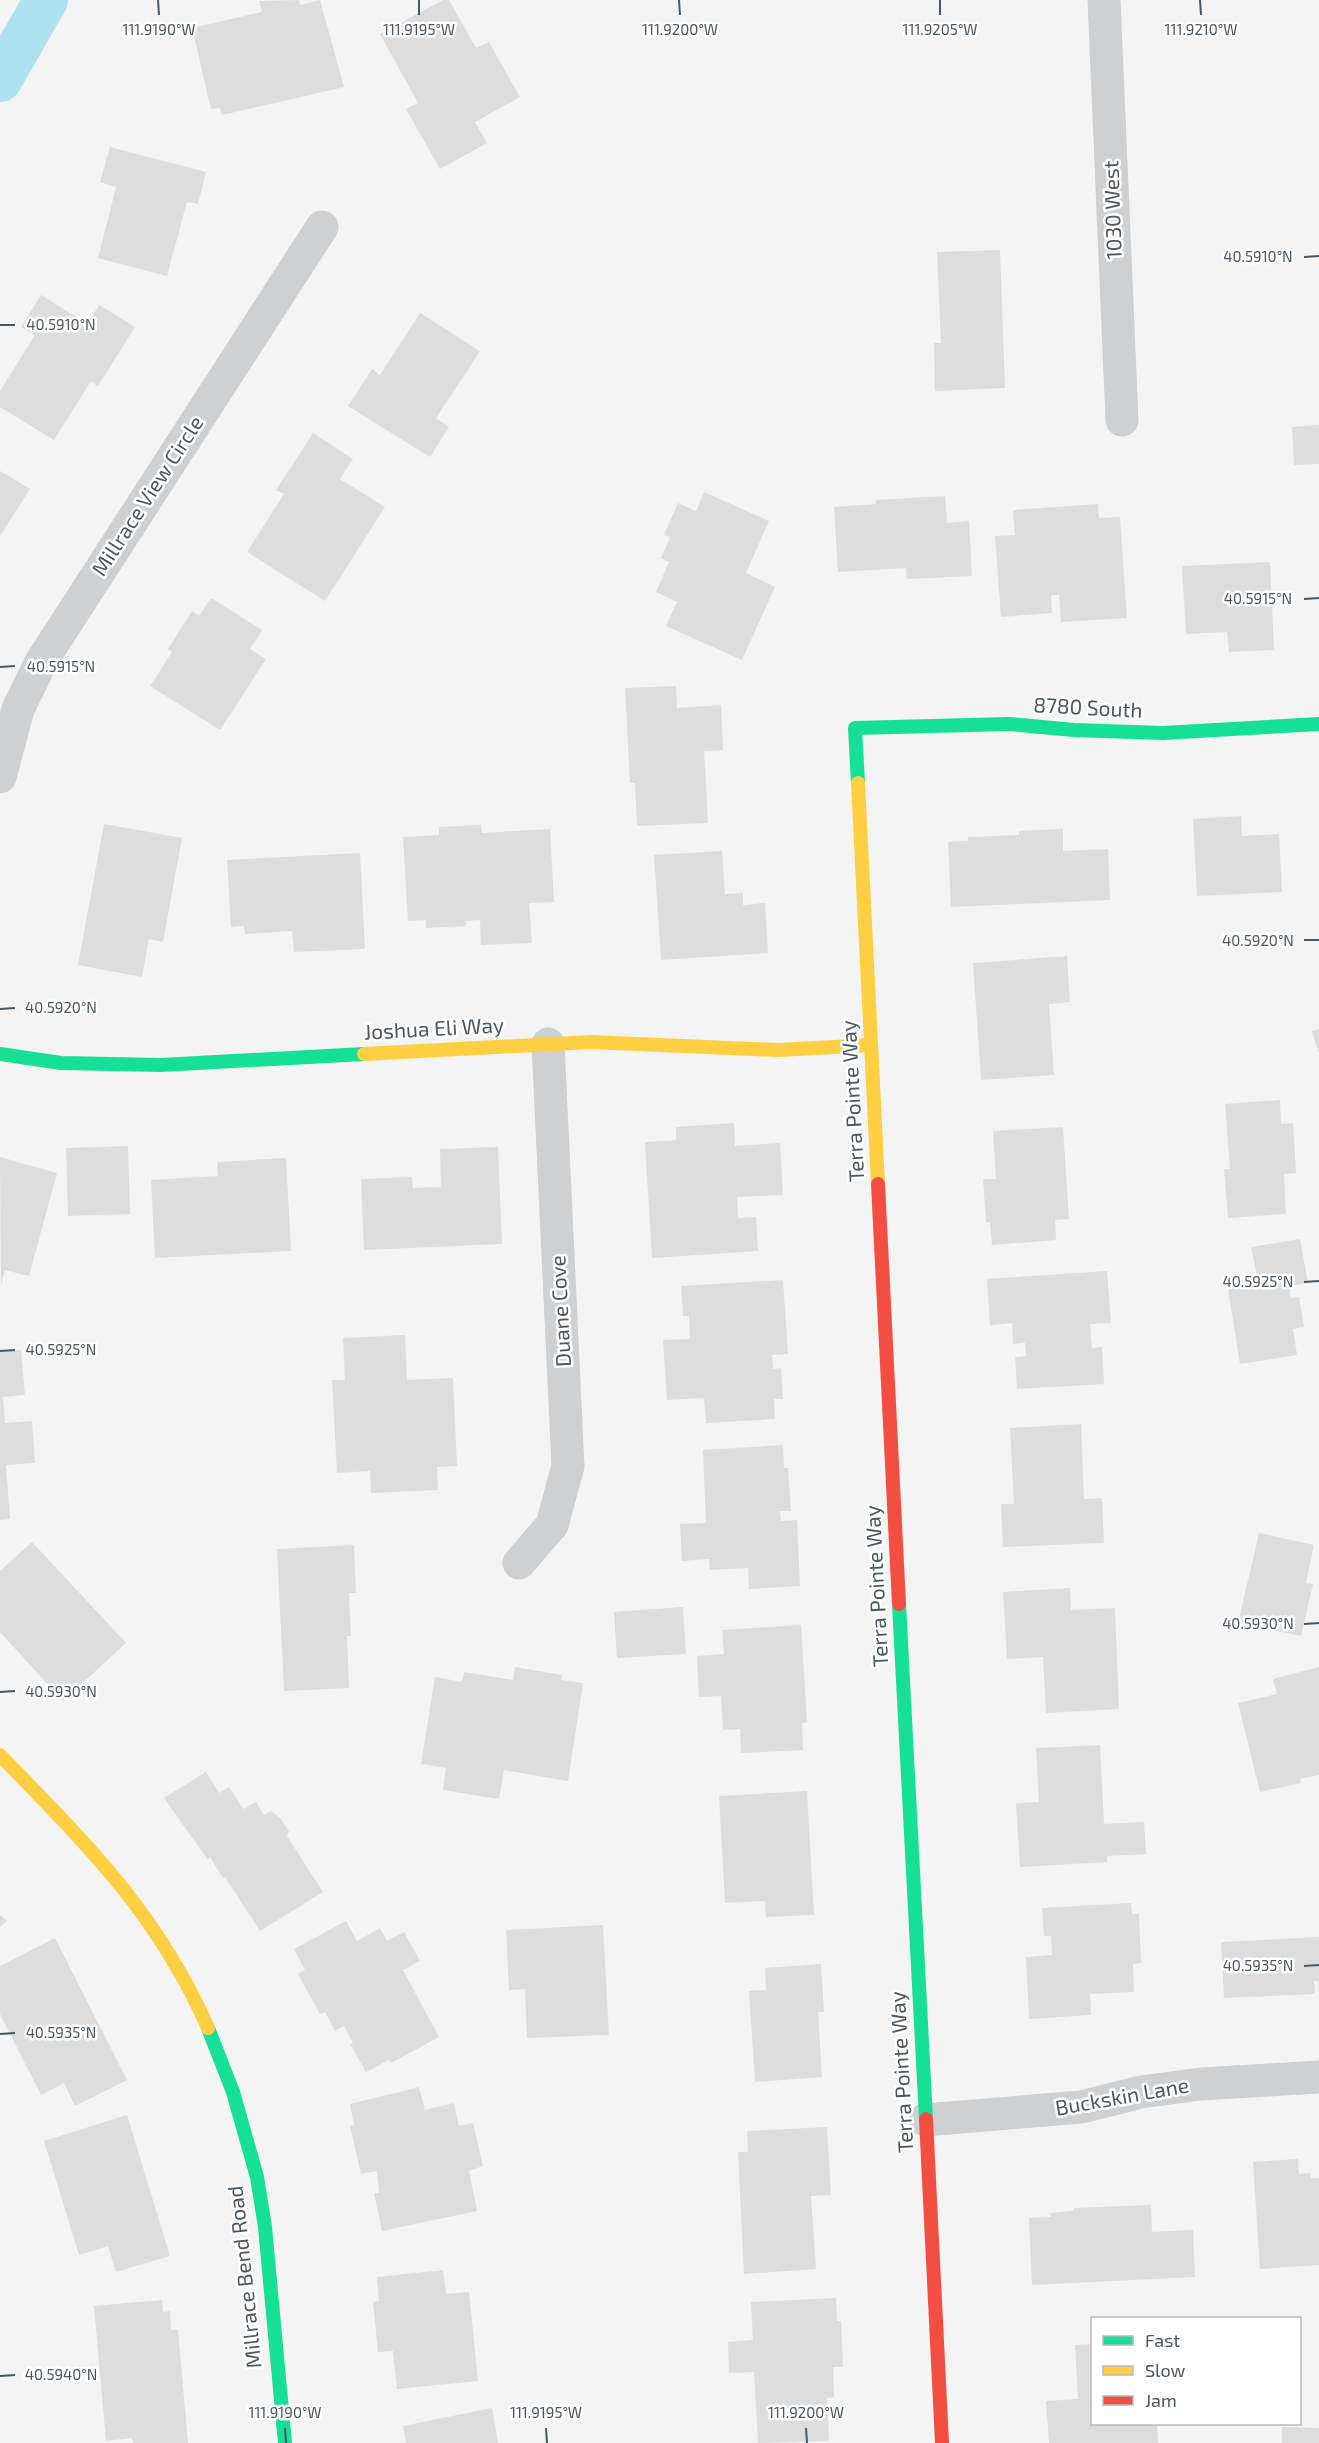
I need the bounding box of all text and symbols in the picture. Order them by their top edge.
text: 111.9190°W [122,20,196,38]
text: 111.9195°W [383,20,455,38]
text: 111.9200°W [642,20,718,38]
text: 111.9205°W [902,20,978,38]
text: 111.9210°W [1164,20,1238,38]
street label: 1030 West [1097,160,1126,260]
text: 40.5910°N [1223,247,1293,265]
text: 40.5910°N [26,315,96,333]
street label: Millrace View Circle [86,411,208,580]
text: 40.5915°N [1224,589,1292,607]
text: 40.5915°N [27,657,95,675]
street label: 8780 South [1033,691,1143,722]
text: 40.5920°N [1222,931,1294,949]
text: 40.5920°N [25,998,97,1016]
street label: Joshua Eli Way [363,1011,504,1044]
street label: Terra Pointe Way [835,1020,868,1183]
street label: Duane Cove [544,1255,575,1367]
text: 40.5925°N [1223,1272,1293,1290]
text: 40.5925°N [26,1340,96,1358]
street label: Terra Pointe Way [859,1505,892,1668]
text: 40.5930°N [1222,1614,1294,1632]
text: 40.5930°N [25,1682,97,1700]
text: 40.5935°N [1223,1956,1293,1974]
street label: Terra Pointe Way [884,1991,917,2154]
text: 40.5935°N [26,2023,96,2041]
street label: Buckskin Lane [1053,2071,1190,2120]
street label: Millrace Bend Road [221,2185,266,2370]
legend [1091,2317,1301,2425]
text: Fast [1145,2329,1180,2351]
text: Slow [1145,2359,1186,2381]
text: 40.5940°N [25,2365,97,2383]
text: Jam [1145,2389,1177,2411]
text: 111.9190°W [248,2403,322,2421]
text: 111.9195°W [510,2403,582,2421]
text: 111.9200°W [768,2403,844,2421]

